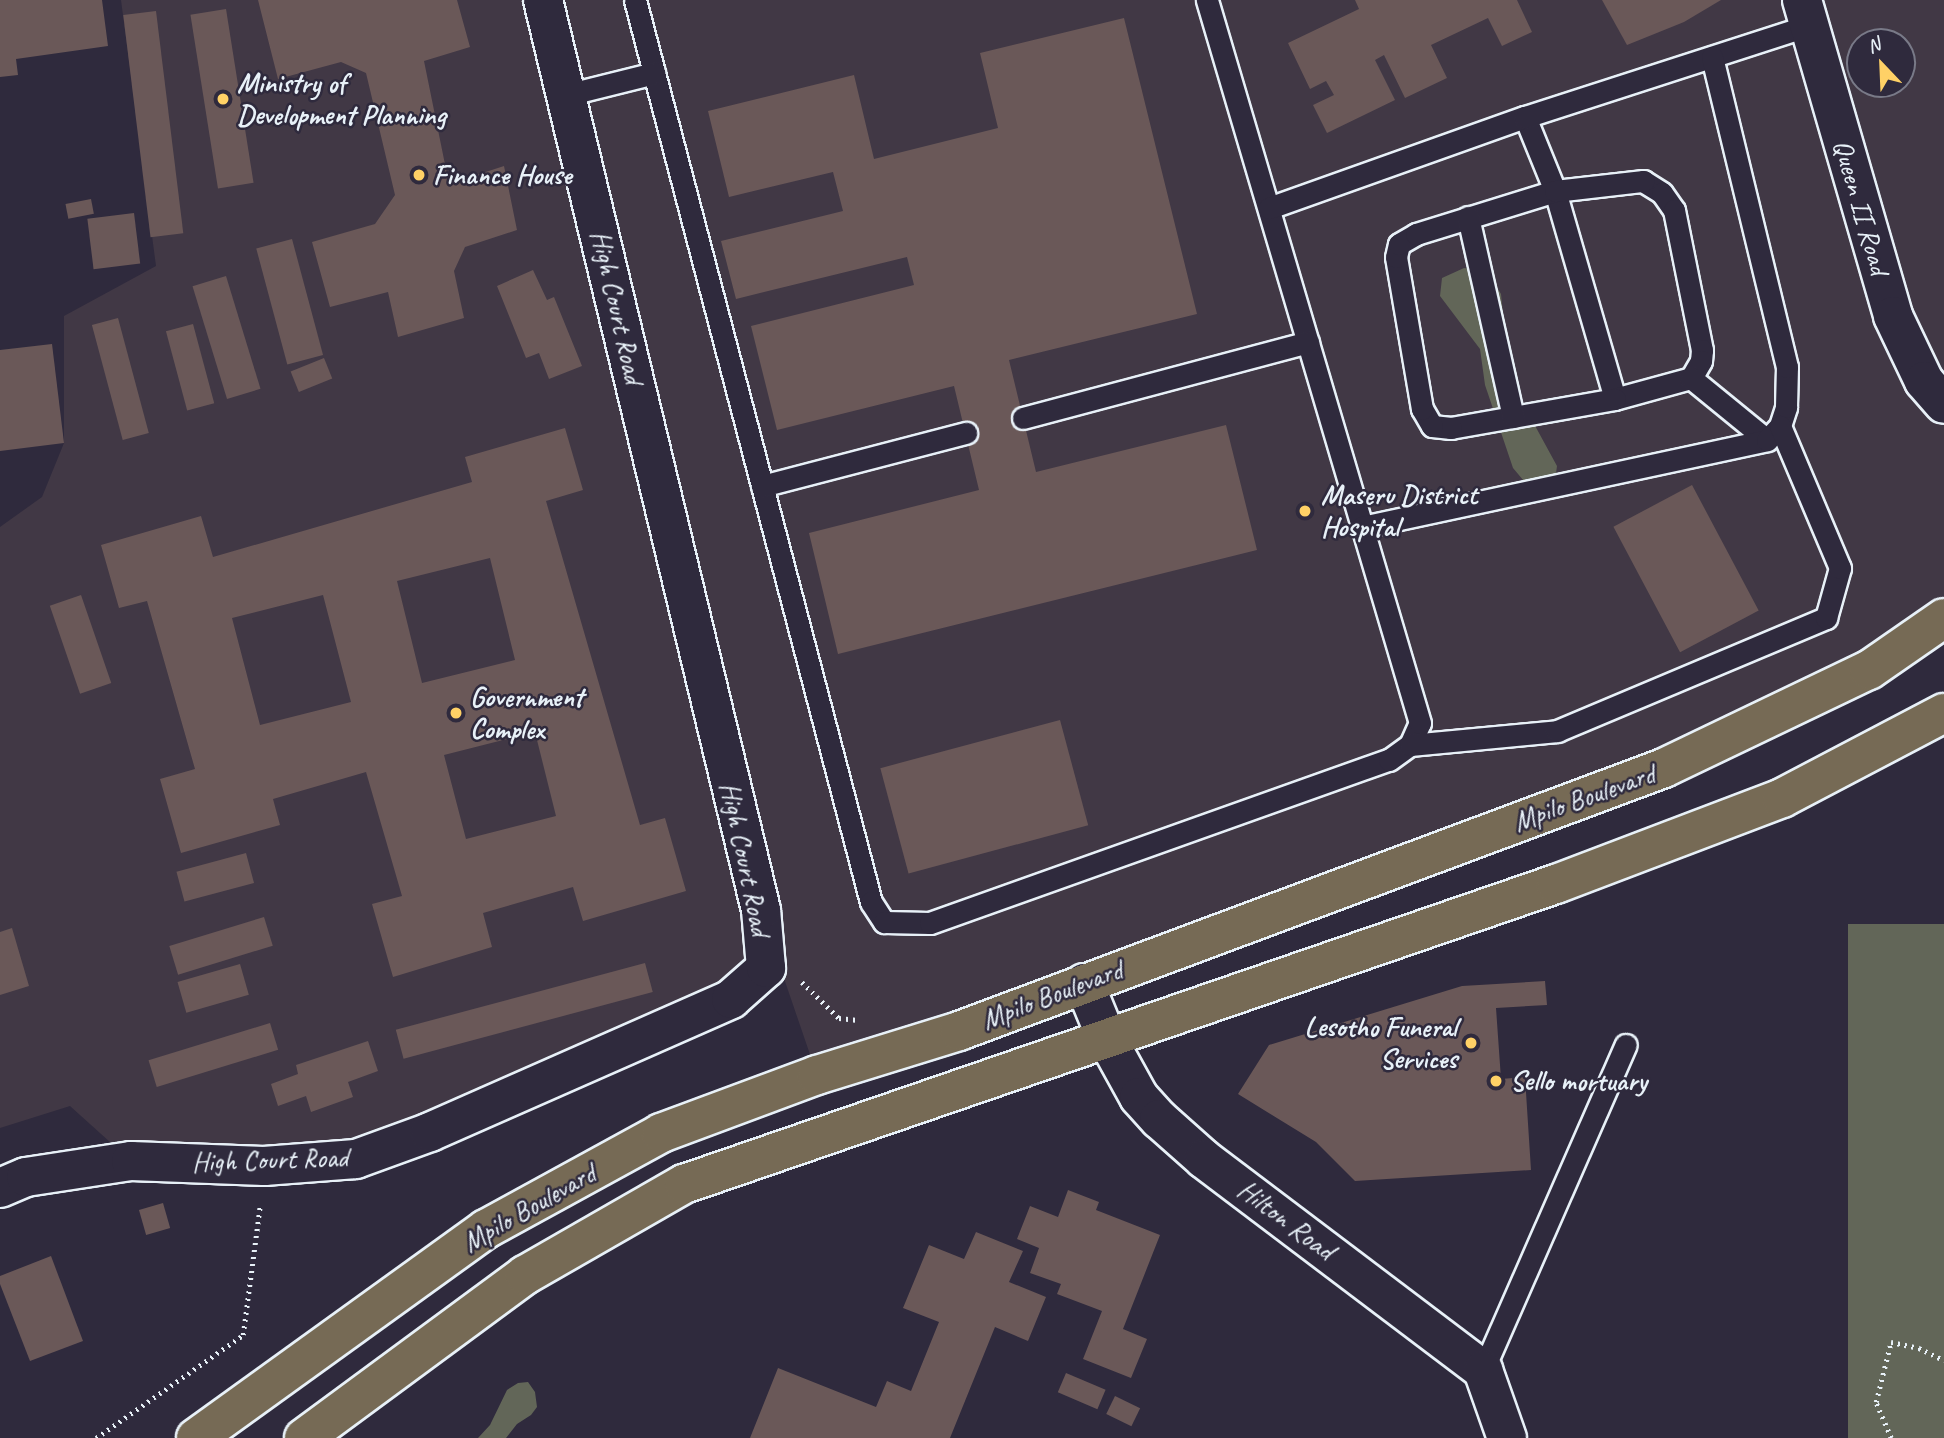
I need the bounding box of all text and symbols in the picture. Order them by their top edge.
north arrow [1846,28,1916,98]
text: N [1863,32,1884,59]
place label: Ministry of Development Planning [237,66,447,132]
marker: Ministry of Development Planning [215,91,231,107]
street label: Queen II Road [1826,136,1896,278]
place label: Finance House [433,158,572,192]
marker: Finance House [411,167,427,183]
street label: High Court Road [583,227,651,387]
place label: Maseru District Hospital [1321,478,1477,544]
marker: Maseru District Hospital [1295,501,1315,521]
place label: Government Complex [470,680,583,746]
marker: Government Complex [448,705,464,721]
street label: Mpilo Boulevard [1508,757,1660,839]
street label: High Court Road [712,779,778,939]
street label: Mpilo Boulevard [976,953,1128,1037]
place label: Lesotho Funeral Services [1305,1010,1457,1076]
marker: Lesotho Funeral Services [1463,1035,1479,1051]
place label: Sello mortuary [1510,1064,1648,1098]
marker: Sello mortuary [1488,1073,1504,1089]
street label: High Court Road [191,1140,349,1180]
street label: Mpilo Boulevard [456,1156,602,1260]
street label: Hilton Road [1231,1173,1341,1267]

